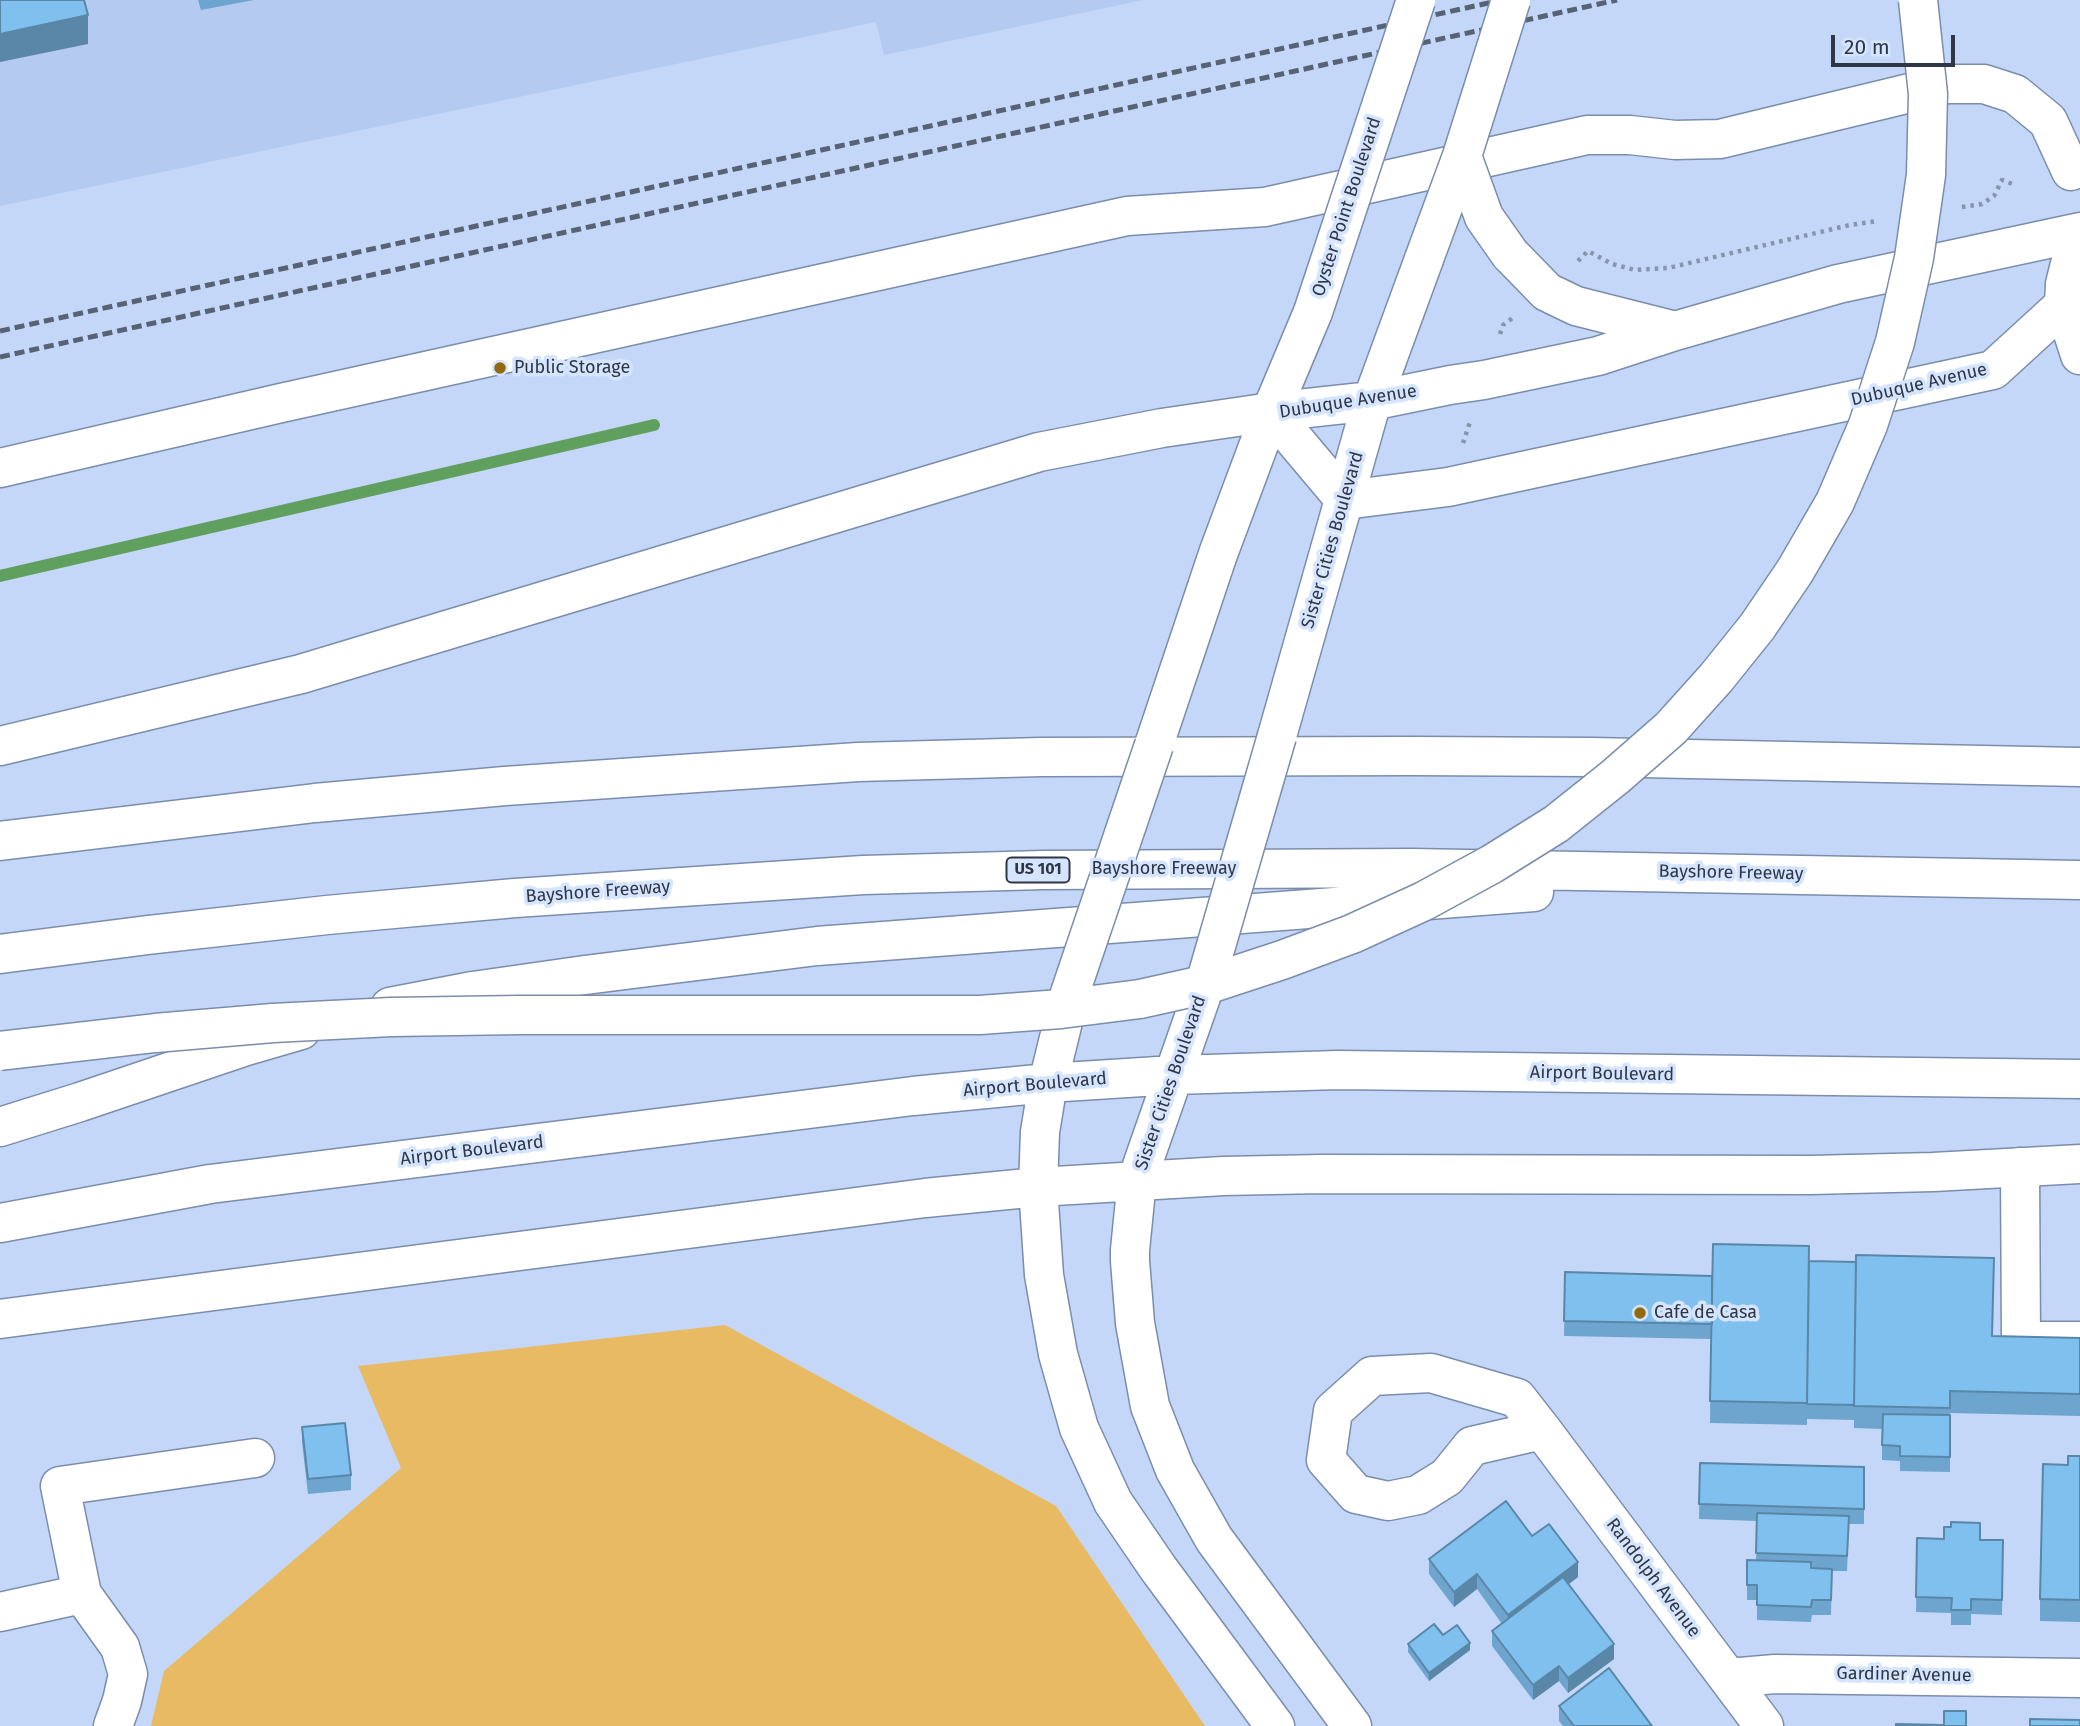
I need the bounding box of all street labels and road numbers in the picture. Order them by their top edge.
street label: Oyster Point Boulevard [1308,115,1386,299]
street label: Dubuque Avenue [1849,359,1989,411]
street label: Dubuque Avenue [1278,380,1418,424]
street label: Sister Cities Boulevard [1297,449,1369,631]
road number: US 101 [1006,858,1070,883]
street label: Bayshore Freeway [1092,858,1236,880]
street label: Bayshore Freeway [1658,861,1804,885]
street label: Bayshore Freeway [525,876,671,908]
street label: Sister Cities Boulevard [1131,993,1211,1173]
street label: Airport Boulevard [1530,1062,1674,1086]
street label: Airport Boulevard [962,1068,1108,1102]
street label: Airport Boulevard [399,1131,545,1171]
street label: Randolph Avenue [1601,1514,1705,1642]
street label: Gardiner Avenue [1836,1663,1972,1687]

